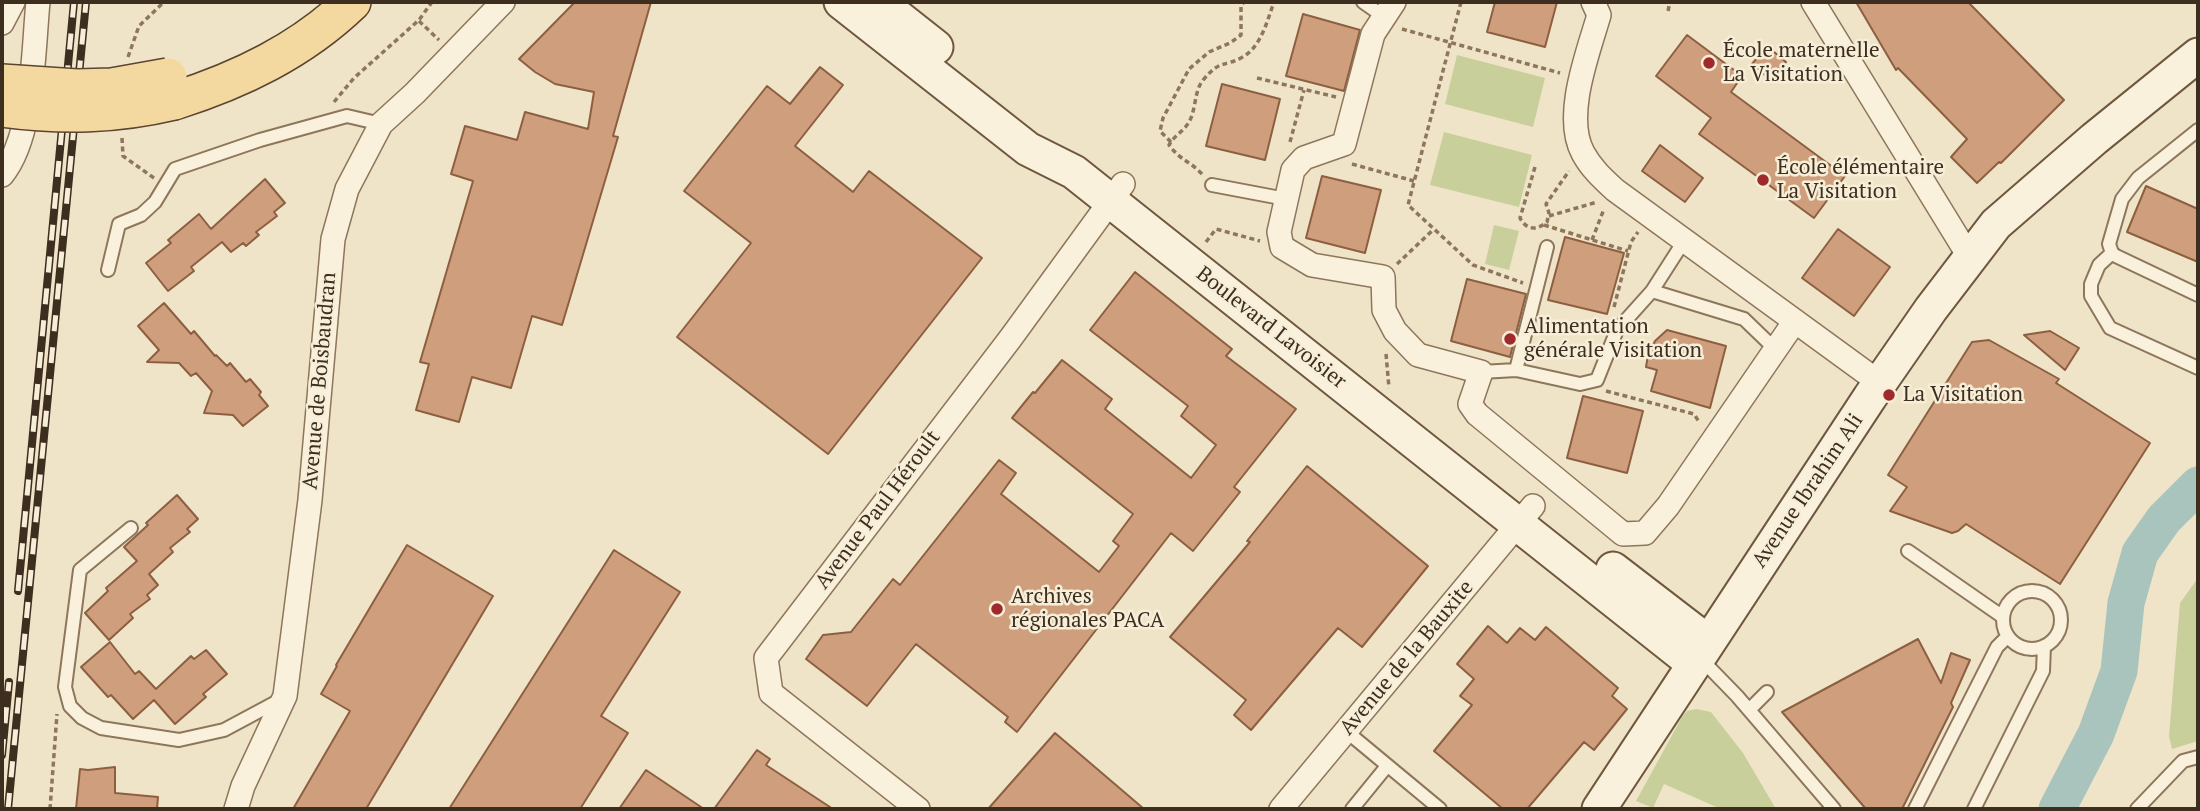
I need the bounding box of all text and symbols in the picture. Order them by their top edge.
place label: École maternelle La Visitation [1723,38,1880,88]
marker: École maternelle La Visitation [1701,55,1717,71]
place label: École élémentaire La Visitation [1777,155,1944,205]
marker: École élémentaire La Visitation [1755,172,1771,188]
street label: Boulevard Lavoisier [1191,262,1351,394]
street label: Avenue de Boisbaudran [298,271,342,491]
place label: Alimentation générale Visitation [1524,314,1702,364]
marker: Alimentation générale Visitation [1502,331,1518,347]
place label: La Visitation [1903,382,2023,408]
marker: La Visitation [1881,387,1897,403]
street label: Avenue Ibrahim Ali [1747,409,1869,573]
street label: Avenue Paul Héroult [810,426,946,594]
street label: Avenue de la Bauxite [1335,575,1479,741]
place label: Archives régionales PACA [1011,584,1164,634]
marker: Archives régionales PACA [989,601,1005,617]

